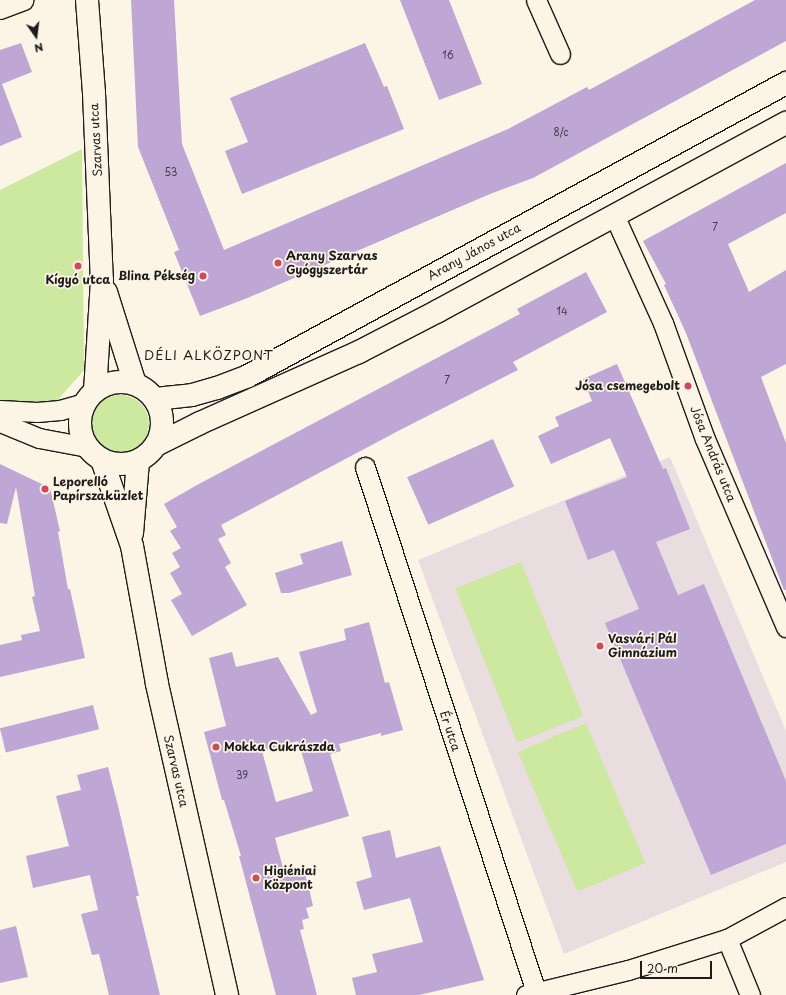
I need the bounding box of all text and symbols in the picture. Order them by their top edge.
north arrow [16,16,56,56]
text: N [33,39,45,57]
house number: 16 [442,49,454,61]
street label: Szarvas utca [87,103,105,177]
house number: 8/c [554,126,568,138]
house number: 53 [165,166,177,178]
street label: Arany János utca [425,221,523,283]
house number: 7 [712,221,718,233]
place label: Arany Szarvas Gyógyszertár [286,249,377,277]
marker: Arany Szarvas Gyógyszertár [273,258,283,268]
marker: Kígyó utca [73,261,83,271]
place label: Blina Pékség [118,269,195,283]
marker: Blina Pékség [198,271,208,281]
place label: Kígyó utca [45,273,111,287]
house number: 14 [556,305,568,317]
district label: DÉLI ALKÖZPONT [144,347,274,363]
house number: 7 [444,374,450,386]
place label: Jósa csemegebolt [575,379,680,393]
marker: Jósa csemegebolt [683,381,693,391]
street label: Jósa András utca [687,404,739,504]
place label: Leporelló Papírszaküzlet [53,475,144,503]
marker: Leporelló Papírszaküzlet [40,484,50,494]
place label: Vasvári Pál Gimnázium [608,632,677,660]
marker: Vasvári Pál Gimnázium [595,641,605,651]
street label: Ér utca [437,709,463,753]
street label: Szarvas utca [161,733,191,809]
place label: Mokka Cukrászda [224,740,336,754]
marker: Mokka Cukrászda [211,742,221,752]
house number: 39 [236,769,248,781]
place label: Higiéniai Központ [264,864,316,892]
marker: Higiéniai Központ [251,873,261,883]
scale bar [642,953,714,979]
text: 20 m [647,959,678,977]

